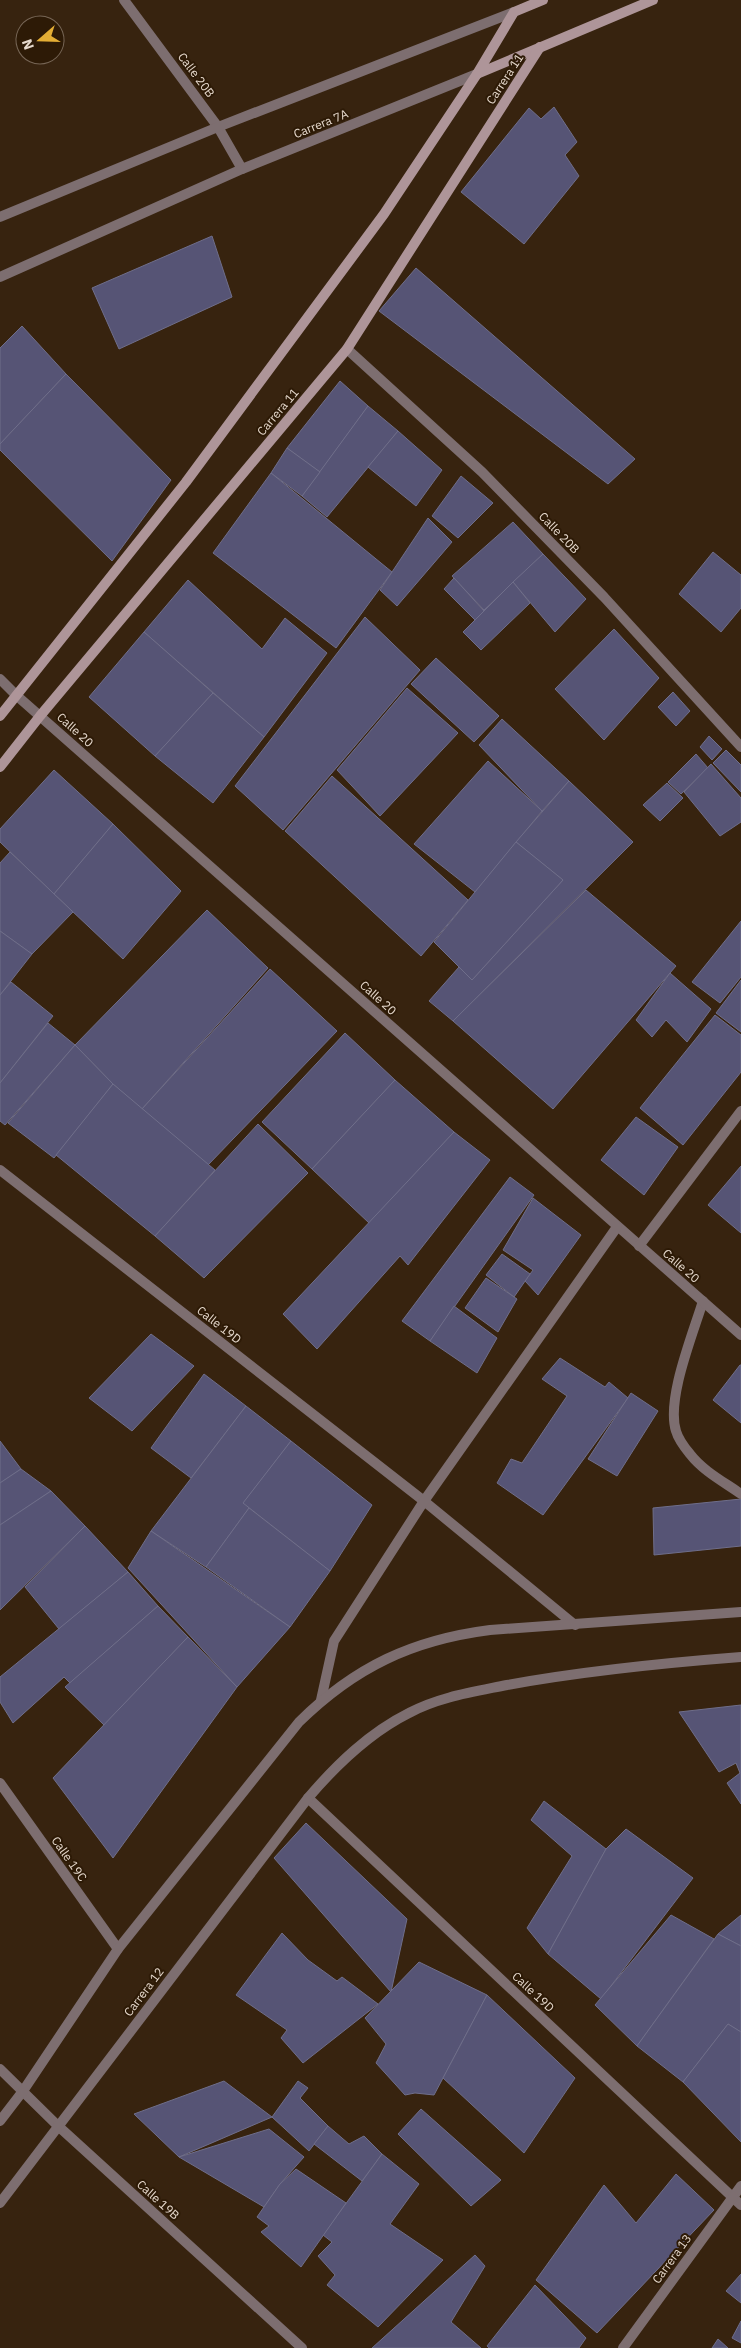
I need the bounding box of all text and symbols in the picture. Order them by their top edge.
north arrow [15,15,65,65]
text: N [18,37,38,52]
street label: Calle 20B [175,49,218,100]
street label: Carrera 11 [483,51,526,107]
street label: Carrera 7A [291,106,351,141]
street label: Carrera 11 [253,385,302,438]
street label: Calle 20B [536,509,583,557]
street label: Calle 20 [54,709,97,750]
street label: Calle 20 [357,977,400,1018]
street label: Calle 20 [660,1245,703,1286]
street label: Calle 19D [194,1303,244,1347]
street label: Calle 19C [48,1833,91,1885]
street label: Carrera 12 [120,1964,167,2019]
street label: Calle 19D [509,1968,558,2015]
street label: Calle 19B [134,2177,183,2223]
street label: Carrera 13 [649,2231,694,2286]

